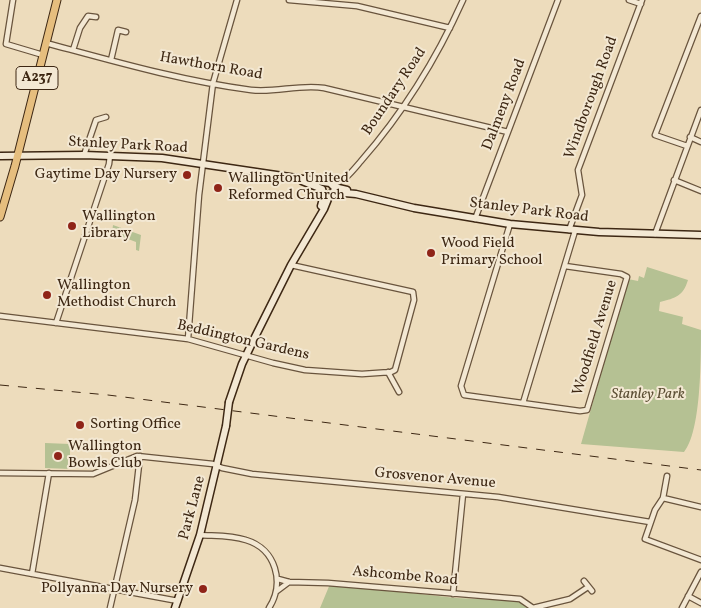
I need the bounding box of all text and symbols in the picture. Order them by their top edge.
street label: Windborough Road [561,34,623,162]
street label: Boundary Road [359,45,431,139]
street label: Hawthorn Road [158,49,264,85]
street label: Dalmeny Road [479,57,531,153]
road number: A237 [16,66,58,90]
street label: Stanley Park Road [68,134,188,158]
place label: Gaytime Day Nursery [35,166,177,184]
marker: Gaytime Day Nursery [181,169,193,181]
place label: Wallington United Reformed Church [228,170,349,205]
marker: Wallington United Reformed Church [212,182,224,194]
street label: Stanley Park Road [468,195,590,227]
place label: Wallington Library [82,208,156,243]
marker: Wallington Library [66,220,78,232]
place label: Wood Field Primary School [441,235,543,270]
marker: Wood Field Primary School [425,247,437,259]
place label: Wallington Methodist Church [57,277,176,312]
street label: Woodfield Avenue [570,278,622,398]
marker: Wallington Methodist Church [41,289,53,301]
street label: Beddington Gardens [175,317,311,365]
park label: Stanley Park [611,386,685,404]
place label: Sorting Office [90,416,181,434]
marker: Sorting Office [74,419,86,431]
place label: Wallington Bowls Club [68,438,142,473]
marker: Wallington Bowls Club [52,450,64,462]
street label: Grosvenor Avenue [374,465,496,493]
street label: Park Lane [176,474,210,542]
street label: Ashcombe Road [351,563,459,591]
place label: Pollyanna Day Nursery [41,580,193,598]
marker: Pollyanna Day Nursery [197,583,209,595]

